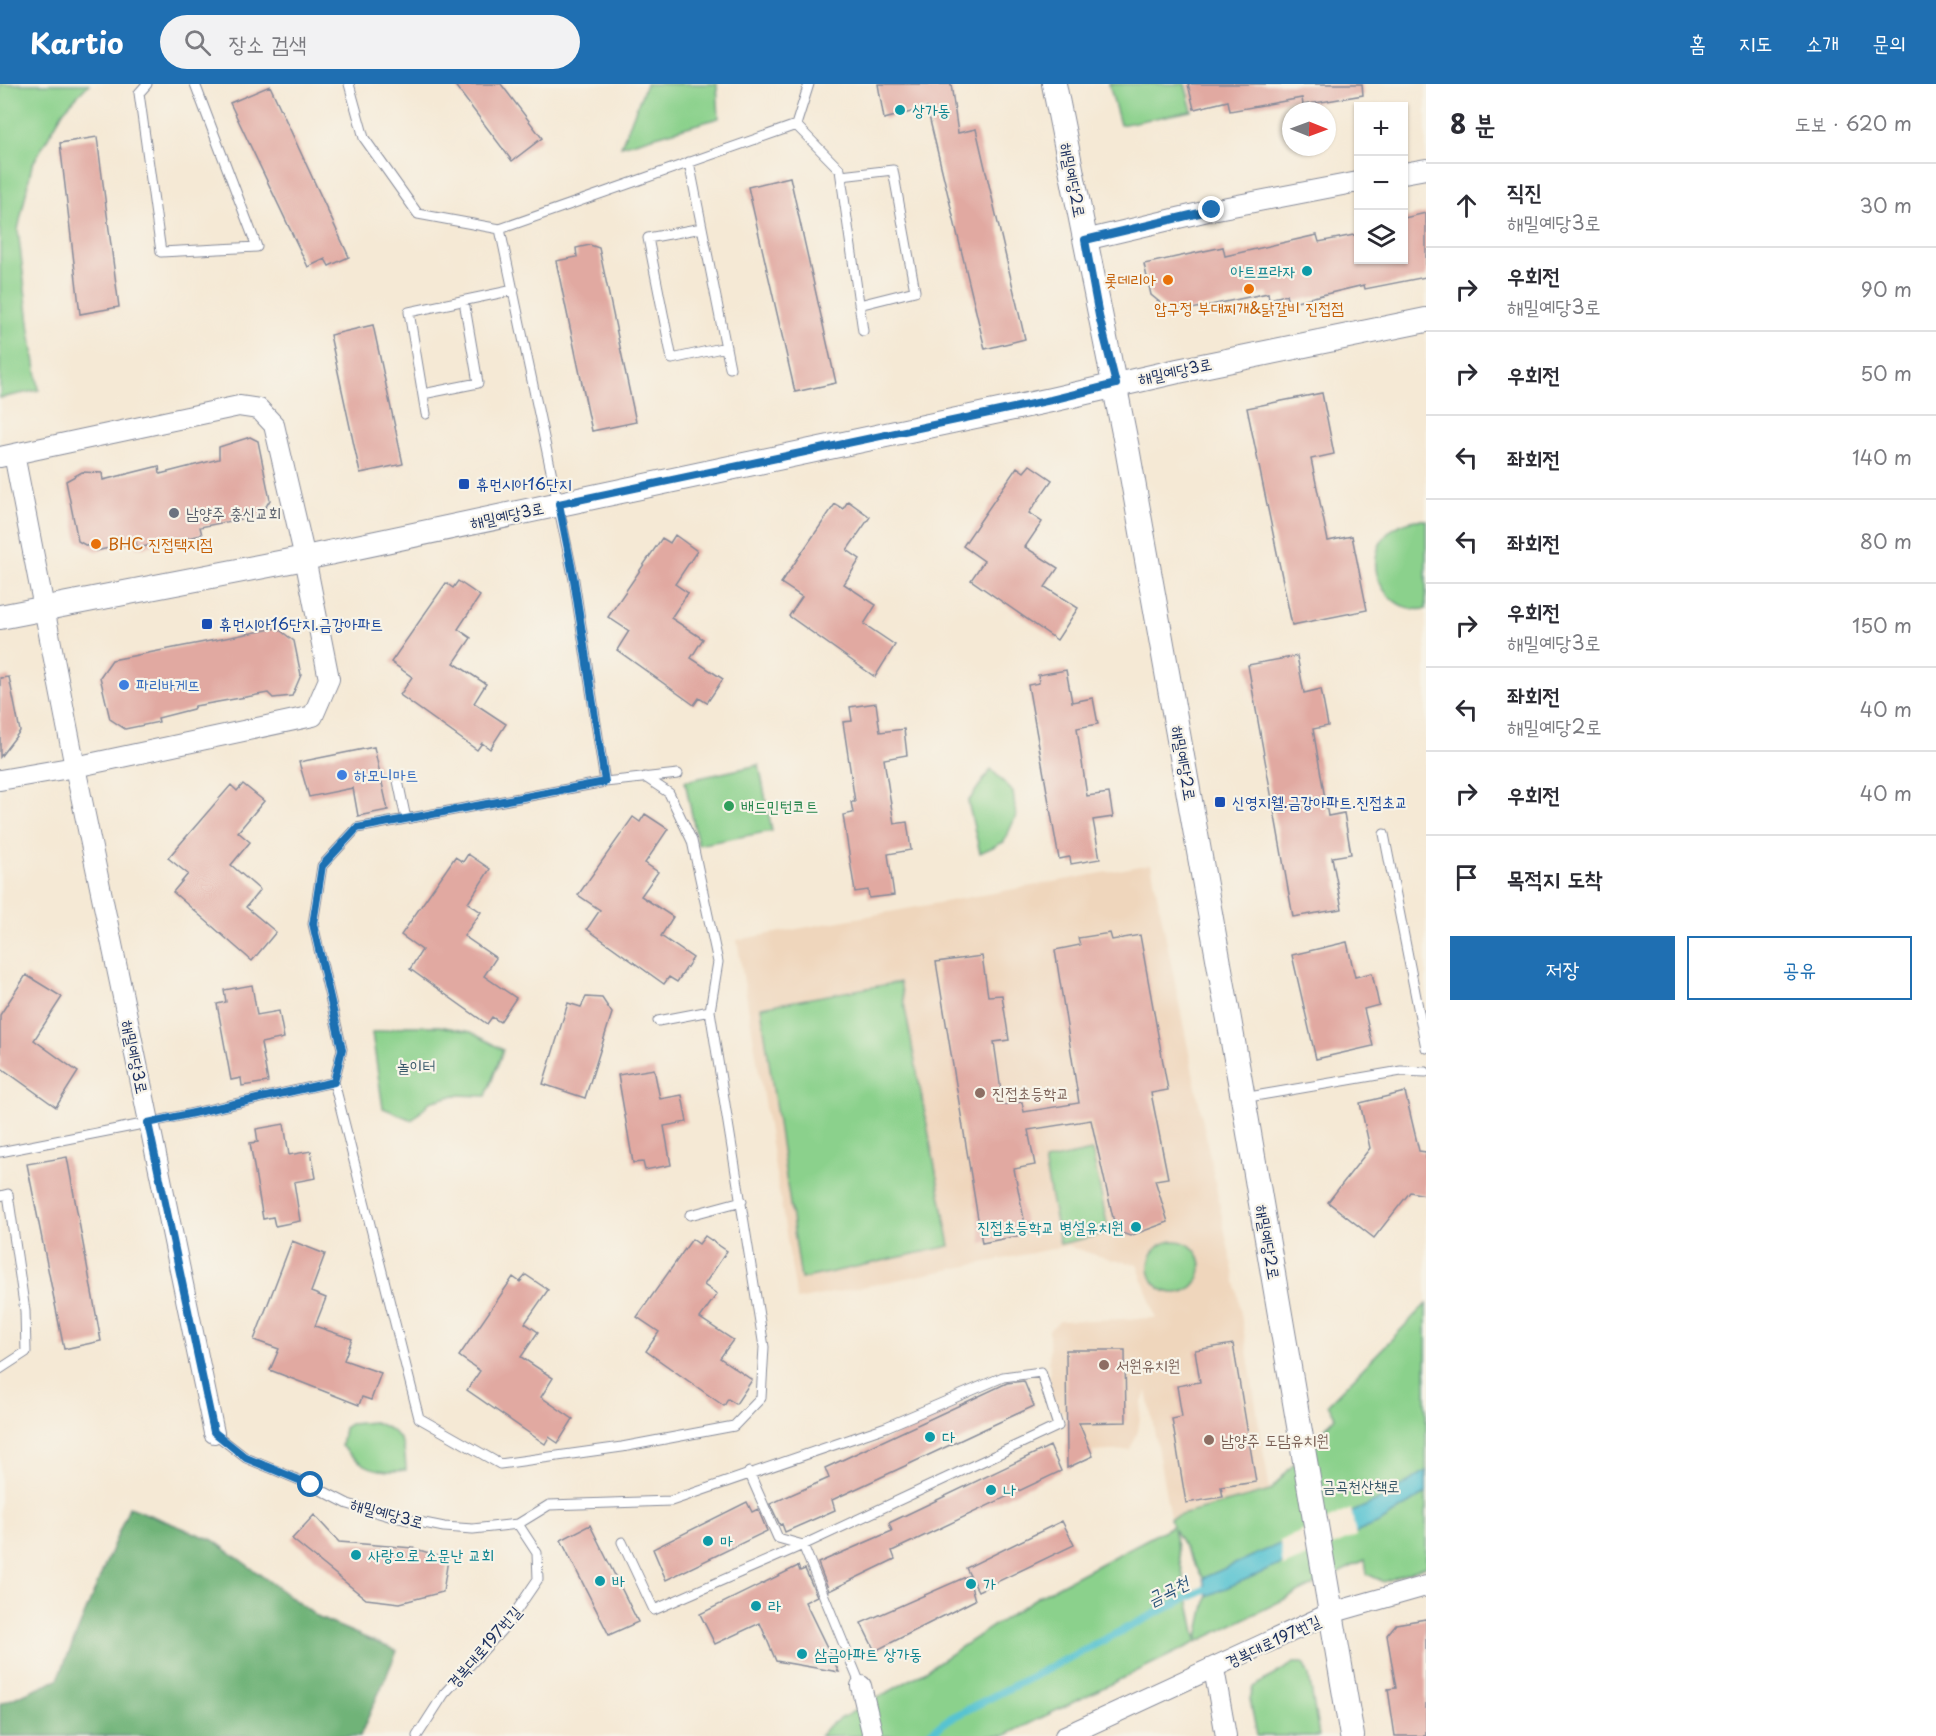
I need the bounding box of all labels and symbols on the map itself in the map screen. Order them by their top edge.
place label: 상가동 [912,97,951,121]
north arrow [1282,102,1336,156]
marker: 상가동 [893,103,907,117]
street label: 해밀예당2로 [1055,140,1093,219]
route end [1198,196,1224,222]
place label: 아트프라자 [1231,258,1295,282]
marker: 아트프라자 [1300,264,1314,278]
place label: 롯데리아 [1105,267,1156,291]
marker: 롯데리아 [1161,273,1175,287]
marker: 압구정 부대찌개&닭갈비 진접점 [1242,282,1256,296]
place label: 압구정 부대찌개&닭갈비 진접점 [1154,295,1344,319]
street label: 해밀예당3로 [1136,350,1214,390]
place label: 휴먼시아16단지 [476,471,572,495]
marker: 휴먼시아16단지 [457,477,471,491]
street label: 해밀예당3로 [468,494,546,534]
place label: 남양주 충신교회 [186,500,281,524]
marker: 남양주 충신교회 [167,506,181,520]
place label: BHC 진접택지점 [108,531,213,555]
marker: BHC 진접택지점 [89,537,103,551]
place label: 휴먼시아16단지.금강아파트 [219,611,383,635]
marker: 휴먼시아16단지.금강아파트 [200,617,214,631]
place label: 파리바게뜨 [136,672,200,696]
marker: 파리바게뜨 [117,678,131,692]
street label: 해밀예당2로 [1167,723,1203,802]
place label: 하모니마트 [354,762,418,786]
marker: 하모니마트 [335,768,349,782]
place label: 신영지웰.금강아파트.진접초교 [1232,789,1408,813]
place label: 배드민턴코트 [741,793,818,817]
marker: 신영지웰.금강아파트.진접초교 [1213,795,1227,809]
marker: 배드민턴코트 [722,799,736,813]
street label: 해밀예당3로 [116,1018,156,1096]
park label: 놀이터 [397,1053,435,1077]
place label: 진접초등학교 [992,1080,1069,1104]
marker: 진접초등학교 [973,1086,987,1100]
street label: 해밀예당2로 [1251,1202,1287,1281]
place label: 진접초등학교 병설유치원 [977,1214,1124,1238]
marker: 진접초등학교 병설유치원 [1129,1220,1143,1234]
place label: 서원유치원 [1116,1352,1180,1376]
marker: 서원유치원 [1097,1358,1111,1372]
place label: 다 [942,1424,955,1448]
place label: 남양주 도담유치원 [1221,1427,1329,1451]
marker: 다 [923,1430,937,1444]
marker: 남양주 도담유치원 [1202,1433,1216,1447]
route start [297,1471,323,1497]
park label: 금곡천산책로 [1322,1473,1400,1497]
place label: 나 [1003,1477,1016,1501]
marker: 나 [984,1483,998,1497]
street label: 해밀예당3로 [348,1491,427,1533]
place label: 마 [720,1528,733,1552]
marker: 마 [701,1534,715,1548]
place label: 사랑으로 소문난 교회 [368,1542,494,1566]
marker: 사랑으로 소문난 교회 [349,1548,363,1562]
water label: 금곡천 [1142,1567,1194,1611]
place label: 바 [612,1568,625,1592]
place label: 가 [983,1571,996,1595]
marker: 바 [593,1574,607,1588]
marker: 가 [964,1577,978,1591]
place label: 라 [768,1593,781,1617]
marker: 라 [749,1599,763,1613]
street label: 경복대로197번길 [441,1600,526,1693]
street label: 경복대로197번길 [1221,1607,1324,1673]
place label: 삼금아파트 상가동 [814,1641,922,1665]
marker: 삼금아파트 상가동 [795,1647,809,1661]

